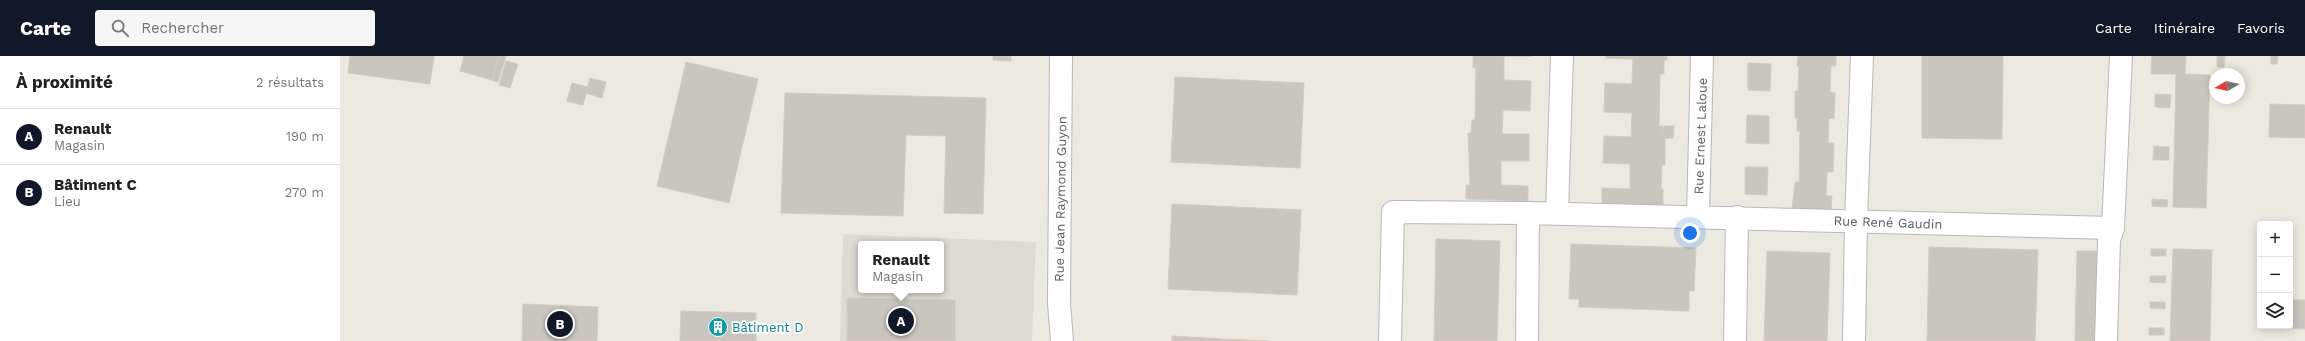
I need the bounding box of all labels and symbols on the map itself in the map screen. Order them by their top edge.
north arrow [2209,68,2245,104]
street label: Rue Ernest Laloue [1691,77,1710,195]
street label: Rue Jean Raymond Guyon [1052,116,1069,282]
street label: Rue René Gaudin [1833,213,1943,232]
your location [1680,223,1700,243]
pin: A [888,306,914,336]
pin: B [547,309,573,339]
building icon: Bâtiment D [707,316,729,338]
place label: Bâtiment D [732,320,804,335]

